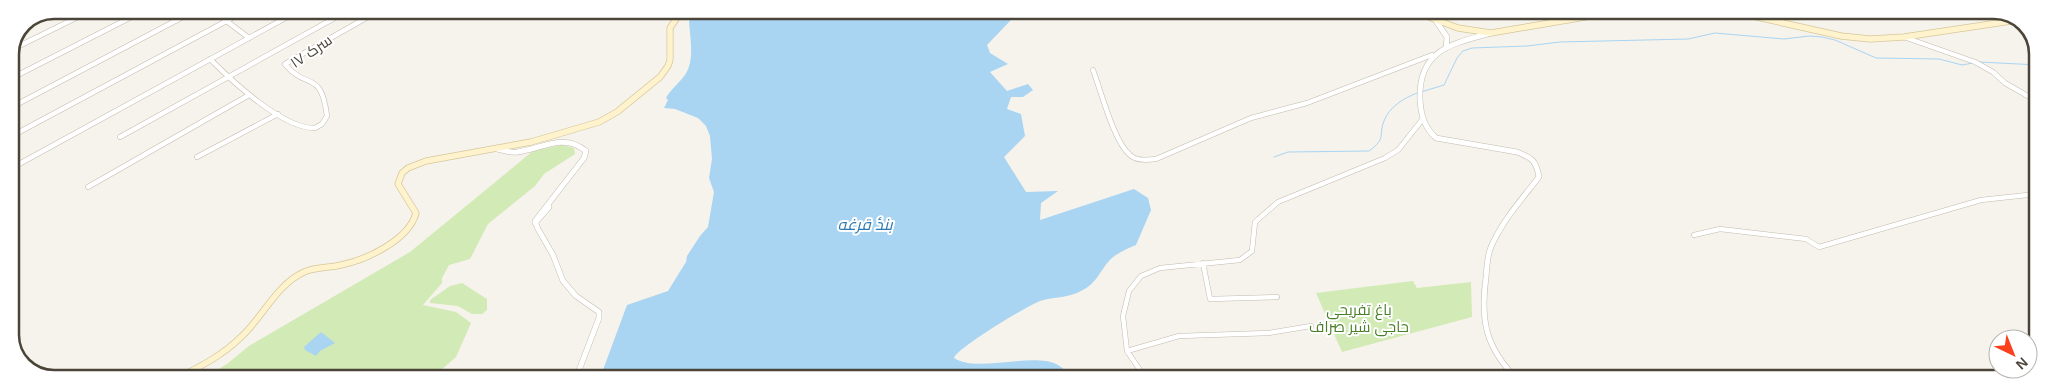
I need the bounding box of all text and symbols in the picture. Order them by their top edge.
street label: سرک ۱۷ [287,31,336,72]
water label: بندٔ قرغه [837,216,893,234]
park label: باغ تفریحی حاجی شیر صراف [1309,301,1409,337]
north arrow [1988,329,2038,379]
text: N [2013,354,2031,373]

